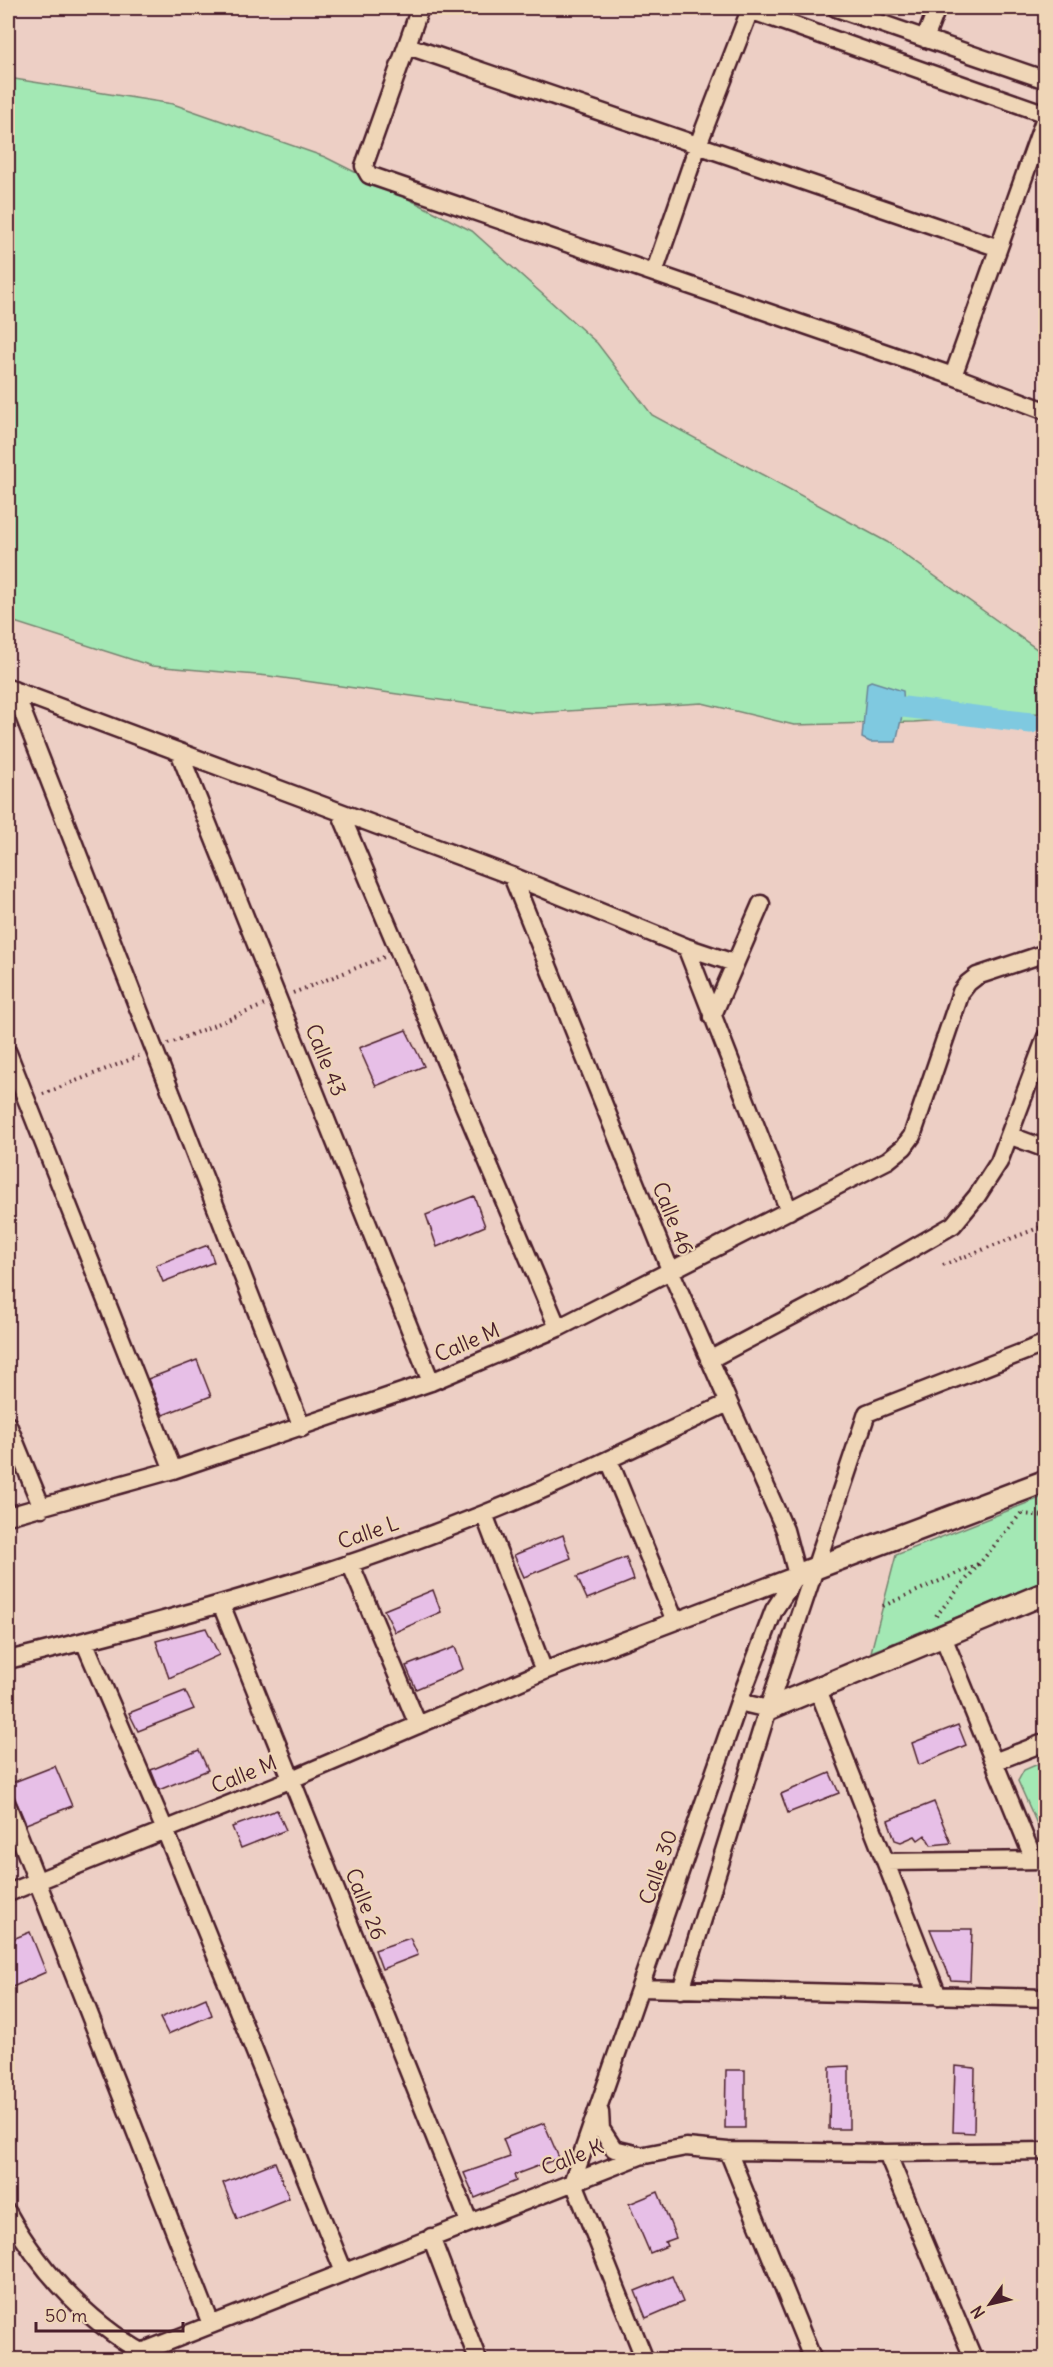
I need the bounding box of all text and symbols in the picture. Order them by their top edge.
street label: Calle 43 [299,1020,353,1100]
street label: Calle 46 [646,1178,700,1258]
street label: Calle M [430,1316,504,1368]
street label: Calle L [334,1509,402,1555]
street label: Calle M [207,1749,281,1799]
street label: Calle 30 [633,1826,683,1908]
street label: Calle 26 [339,1864,393,1944]
street label: Calle K [537,2133,607,2181]
north arrow [960,2274,1020,2334]
scale bar [36,2295,183,2333]
text: N [966,2302,989,2323]
text: 50 m [45,2304,87,2327]

